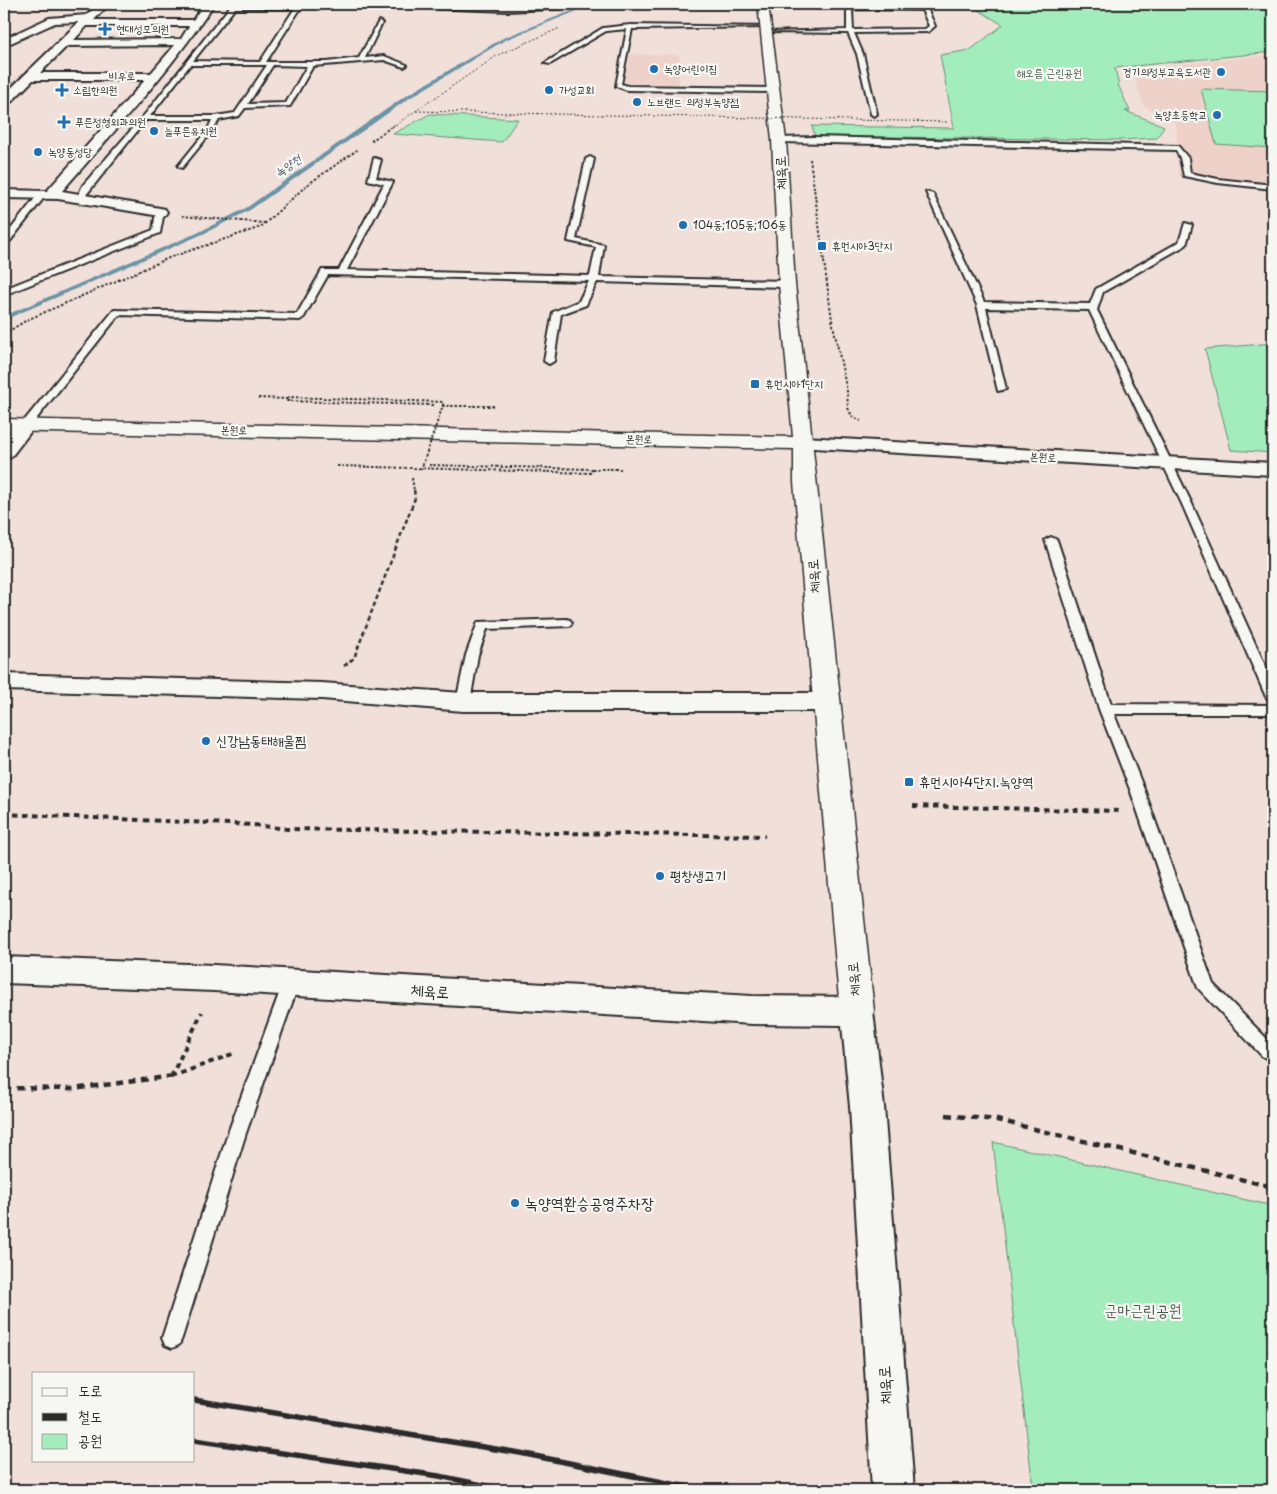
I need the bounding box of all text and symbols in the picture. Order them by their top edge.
place label: 현대성모의원 [116,20,169,37]
marker: 현대성모의원 [98,22,112,36]
place label: 녹양어린이집 [664,60,717,77]
marker: 녹양어린이집 [648,63,660,75]
place label: 경기의정부교육도서관 [1122,63,1211,80]
park label: 해오름 근린공원 [1016,64,1082,81]
marker: 경기의정부교육도서관 [1215,66,1227,78]
street label: 비우로 [109,67,136,84]
place label: 소림한의원 [73,81,117,98]
place label: 가성교회 [559,81,594,98]
marker: 소림한의원 [55,83,69,97]
marker: 가성교회 [543,84,555,96]
place label: 노브랜드 의정부녹양점 [647,93,739,110]
marker: 노브랜드 의정부녹양점 [631,96,643,108]
place label: 녹양초등학교 [1154,106,1207,123]
marker: 녹양초등학교 [1211,109,1223,121]
place label: 푸른정형외과의원 [75,113,146,130]
marker: 푸른정형외과의원 [57,115,71,129]
place label: 늘푸른유치원 [164,122,217,139]
marker: 늘푸른유치원 [148,125,160,137]
place label: 녹양동성당 [48,143,92,160]
marker: 녹양동성당 [32,146,44,158]
water label: 녹양천 [270,149,306,181]
street label: 체육로 [769,156,792,190]
place label: 104동;105동;106동 [693,216,787,233]
marker: 104동;105동;106동 [677,219,689,231]
place label: 휴먼시아3단지 [832,237,892,254]
marker: 휴먼시아3단지 [816,240,828,252]
place label: 휴먼시아1단지 [765,375,823,392]
marker: 휴먼시아1단지 [749,378,761,390]
street label: 본원로 [221,421,248,438]
street label: 본원로 [626,430,653,447]
street label: 본원로 [1029,447,1057,466]
street label: 체육로 [802,558,825,594]
place label: 신강남동태해물찜 [216,730,306,751]
marker: 신강남동태해물찜 [200,735,212,747]
place label: 휴먼시아4단지.녹양역 [919,771,1033,792]
marker: 휴먼시아4단지.녹양역 [903,776,915,788]
place label: 평창생고기 [670,865,726,886]
marker: 평창생고기 [654,870,666,882]
street label: 체육로 [841,961,866,997]
street label: 체육로 [410,977,450,1003]
place label: 녹양역환승공영주차장 [525,1190,654,1214]
marker: 녹양역환승공영주차장 [509,1197,521,1209]
park label: 군마근린공원 [1104,1297,1182,1321]
street label: 체육로 [871,1365,897,1405]
legend [32,1372,195,1462]
text: 도로 [78,1378,102,1401]
text: 철도 [78,1404,102,1427]
text: 공원 [78,1428,102,1451]

